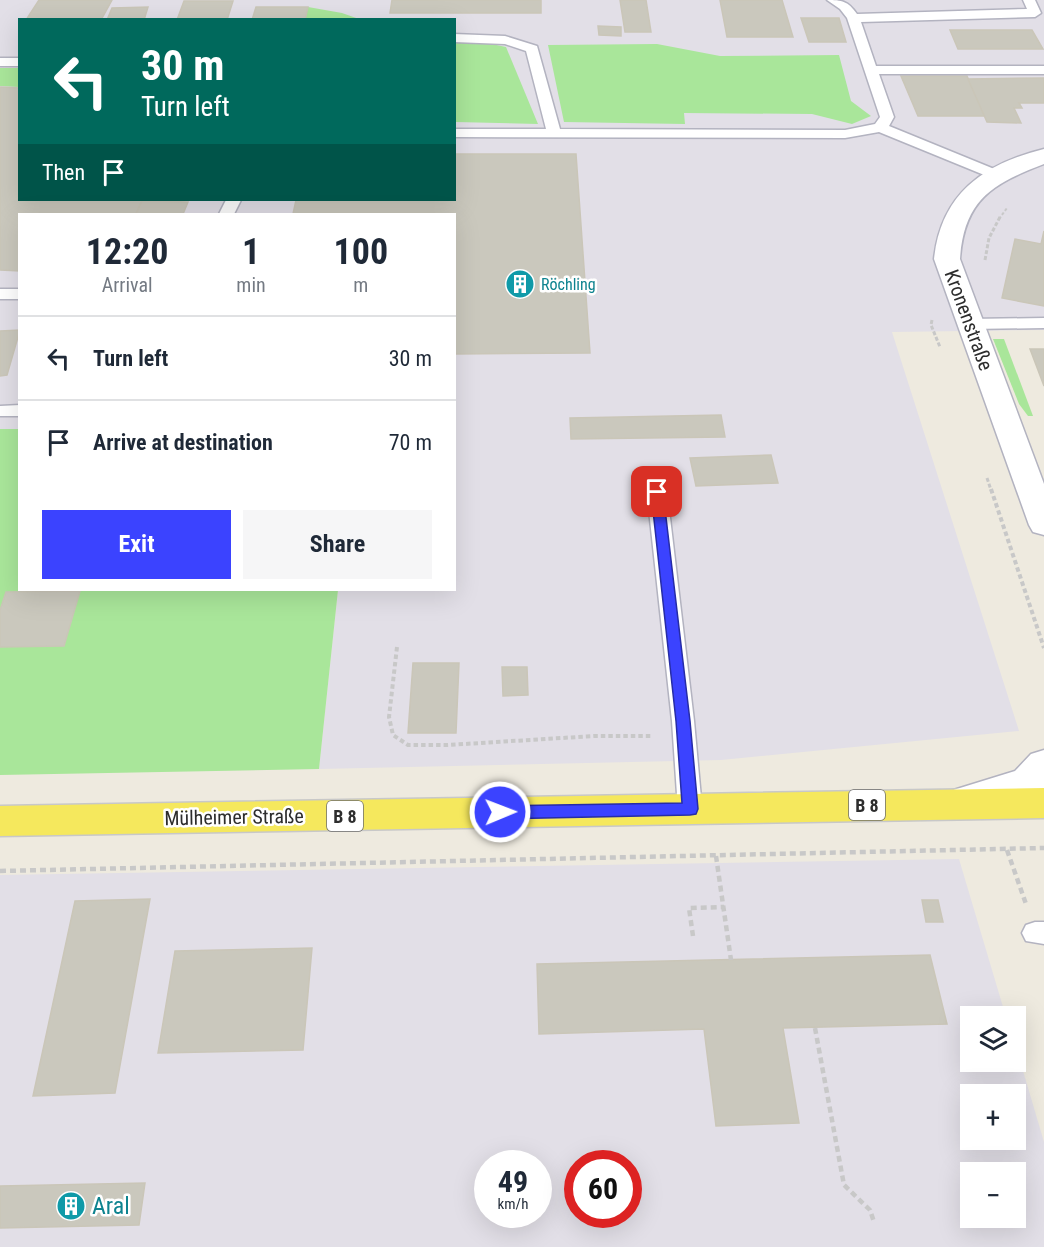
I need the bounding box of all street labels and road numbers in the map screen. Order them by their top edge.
street label: Kronenstraße [940,266,998,374]
road number: B 8 [849,790,885,820]
road number: B 8 [327,801,363,831]
street label: Mülheimer Straße [164,804,304,830]

